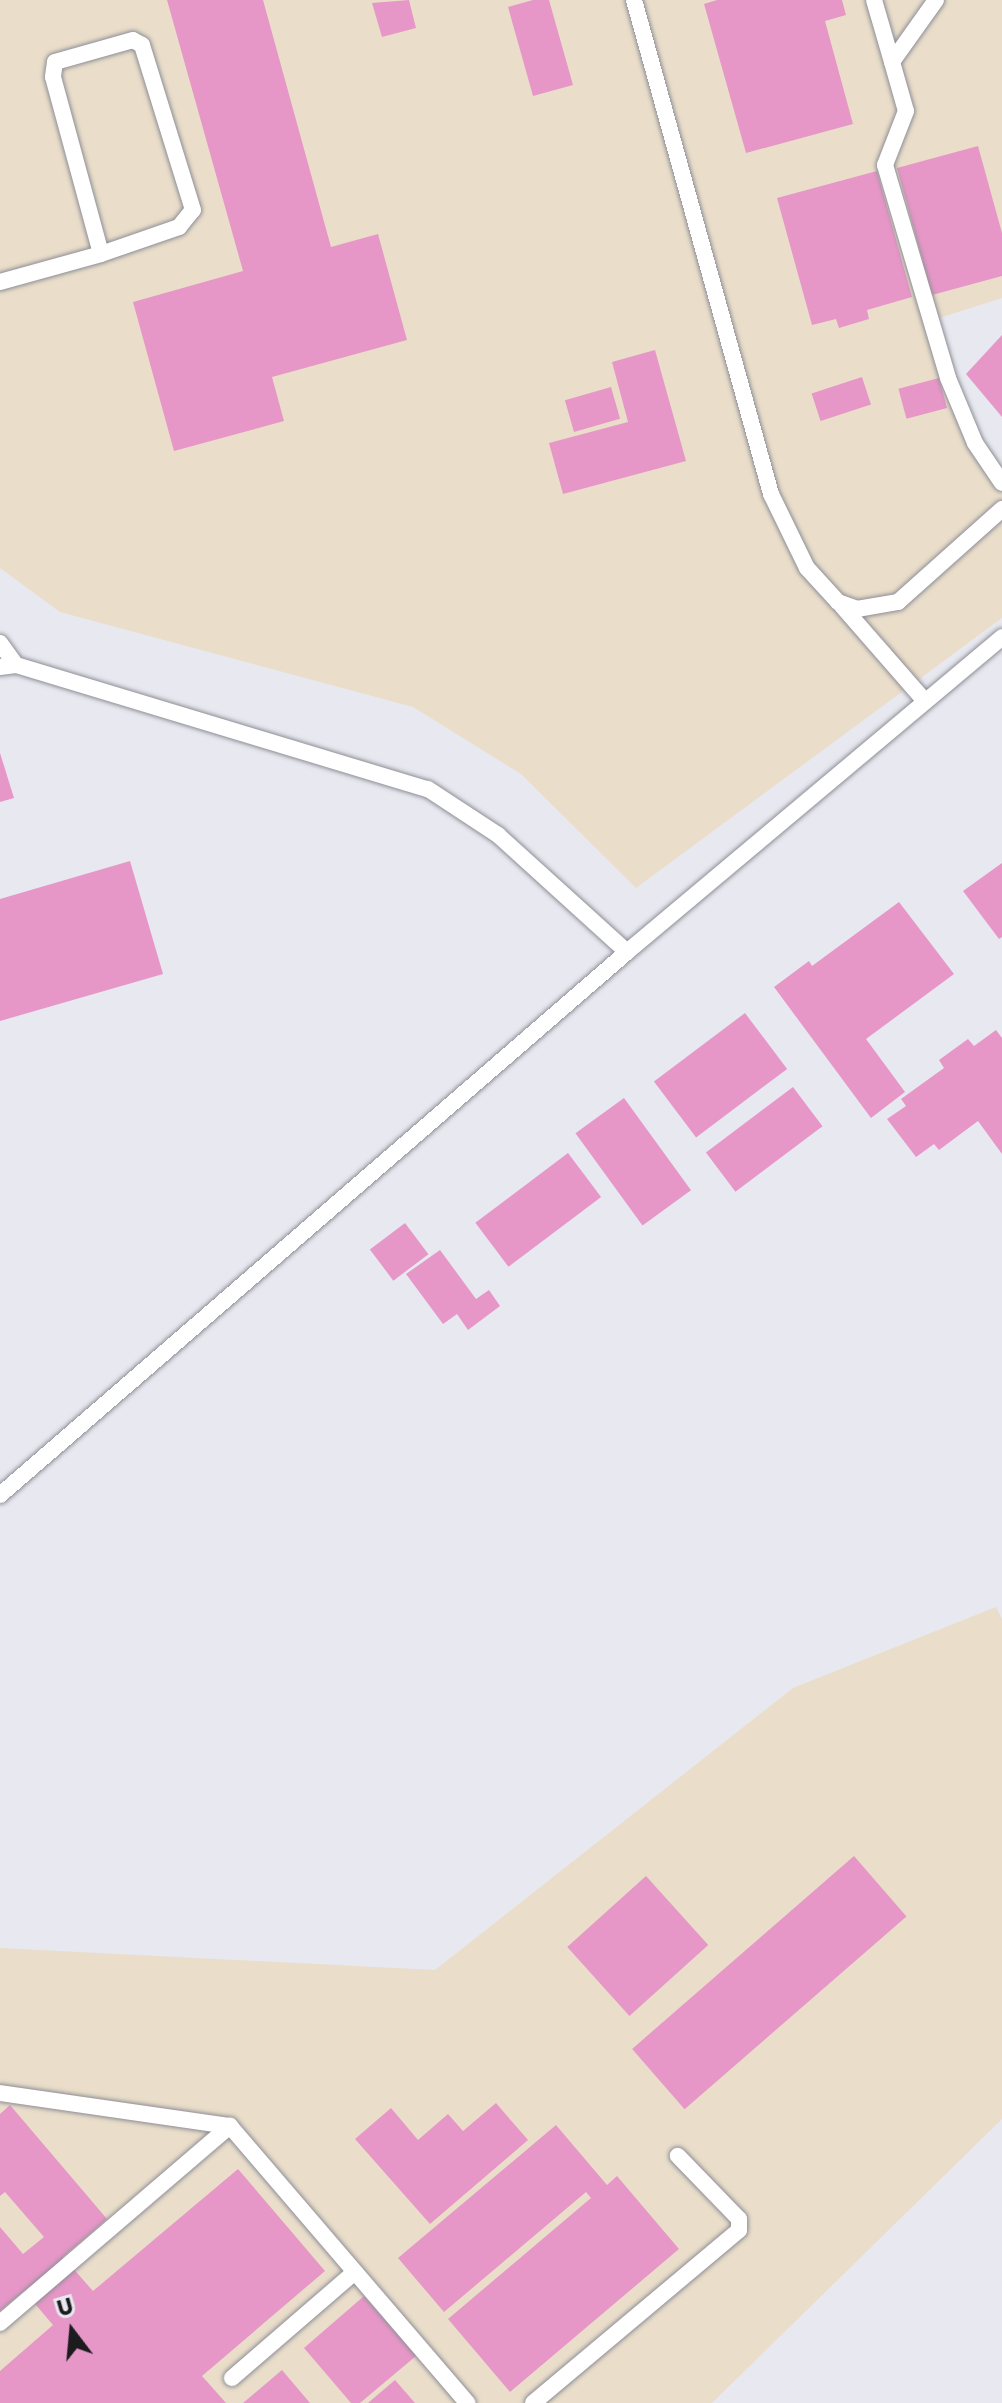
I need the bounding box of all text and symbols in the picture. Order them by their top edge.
text: U [54,2290,77,2324]
north arrow [32,2291,112,2371]

